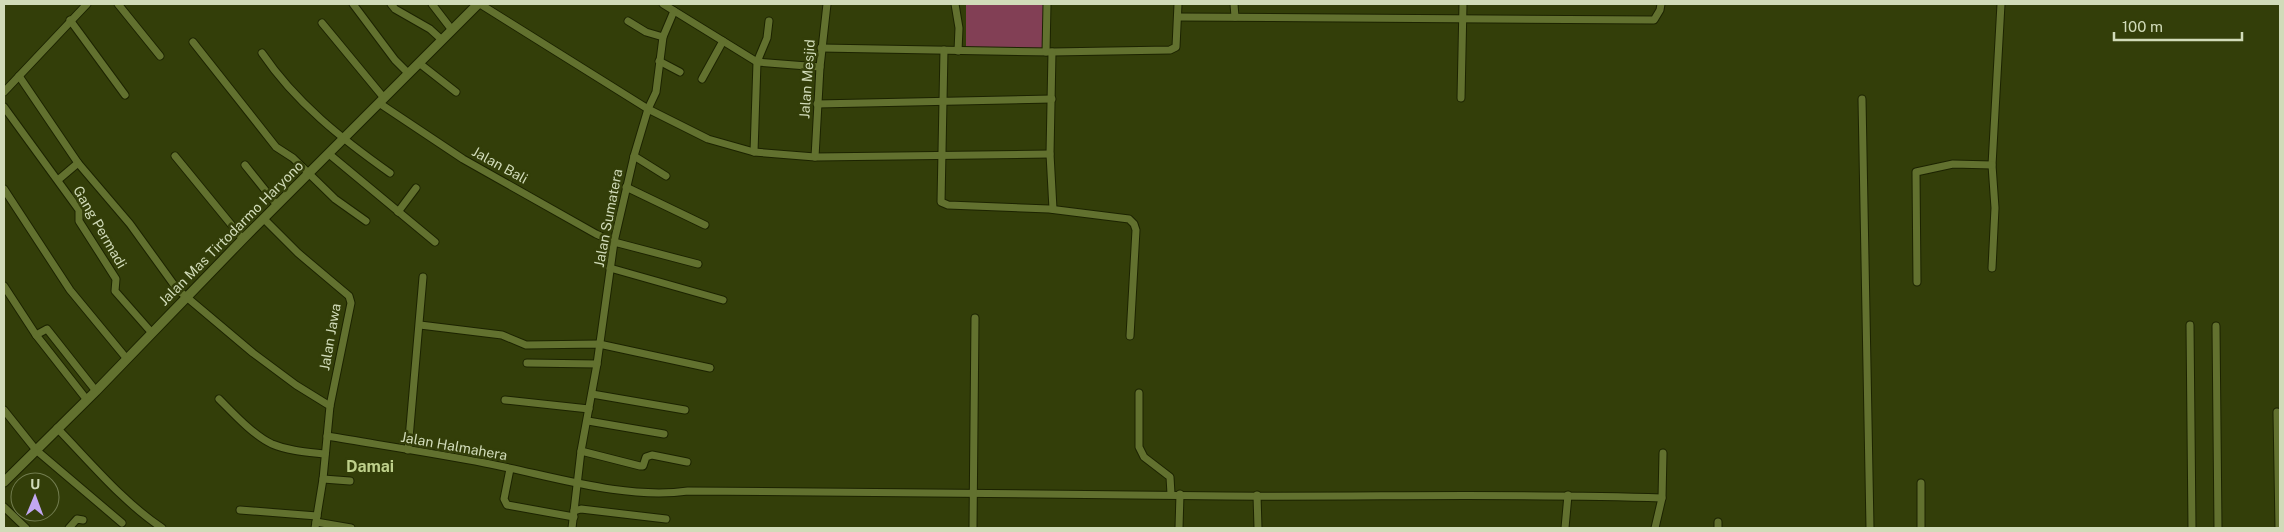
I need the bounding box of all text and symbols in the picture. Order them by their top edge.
scale bar [2114,10,2242,42]
text: 100 m [2122,18,2163,35]
street label: Jalan Mesjid [796,39,818,119]
street label: Jalan Bali [469,143,531,187]
street label: Jalan Mas Tirtodarmo Haryono [155,157,307,309]
street label: Jalan Sumatera [591,167,625,269]
street label: Gang Permadi [70,183,130,271]
street label: Jalan Jawa [316,302,344,372]
street label: Jalan Halmahera [399,429,509,463]
district label: Damai [346,457,394,476]
north arrow [10,472,60,522]
text: U [30,476,40,492]

